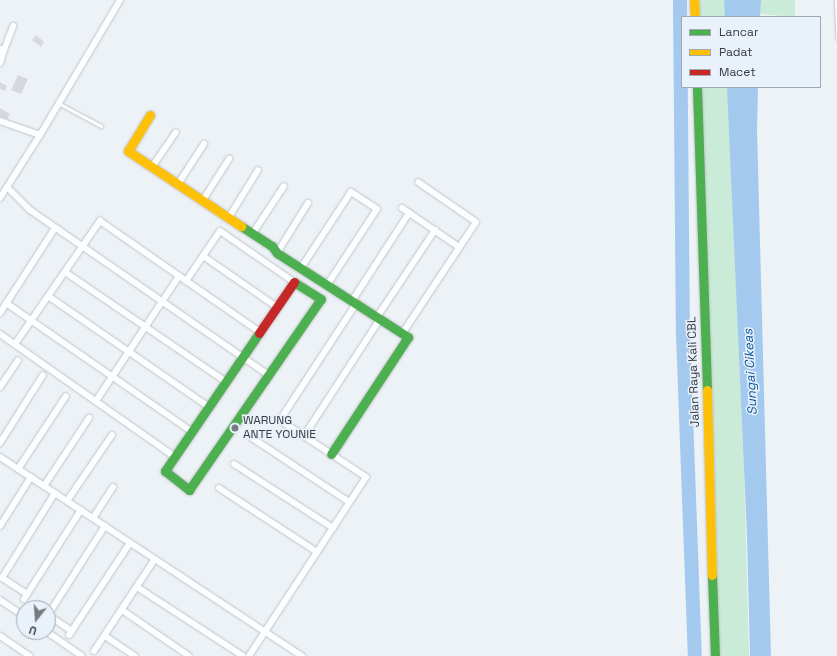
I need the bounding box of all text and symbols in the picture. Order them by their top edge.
legend [681,16,821,88]
text: Lancar [719,24,758,40]
text: Padat [719,44,753,60]
text: Macet [719,64,756,80]
street label: Jalan Raya Kali CBL [685,316,703,428]
water label: Sungai Cikeas [741,328,761,416]
place label: WARUNG ANTE YOUNIE [243,414,316,442]
marker: WARUNG ANTE YOUNIE [230,423,240,433]
north arrow [16,600,56,640]
text: U [27,623,38,638]

